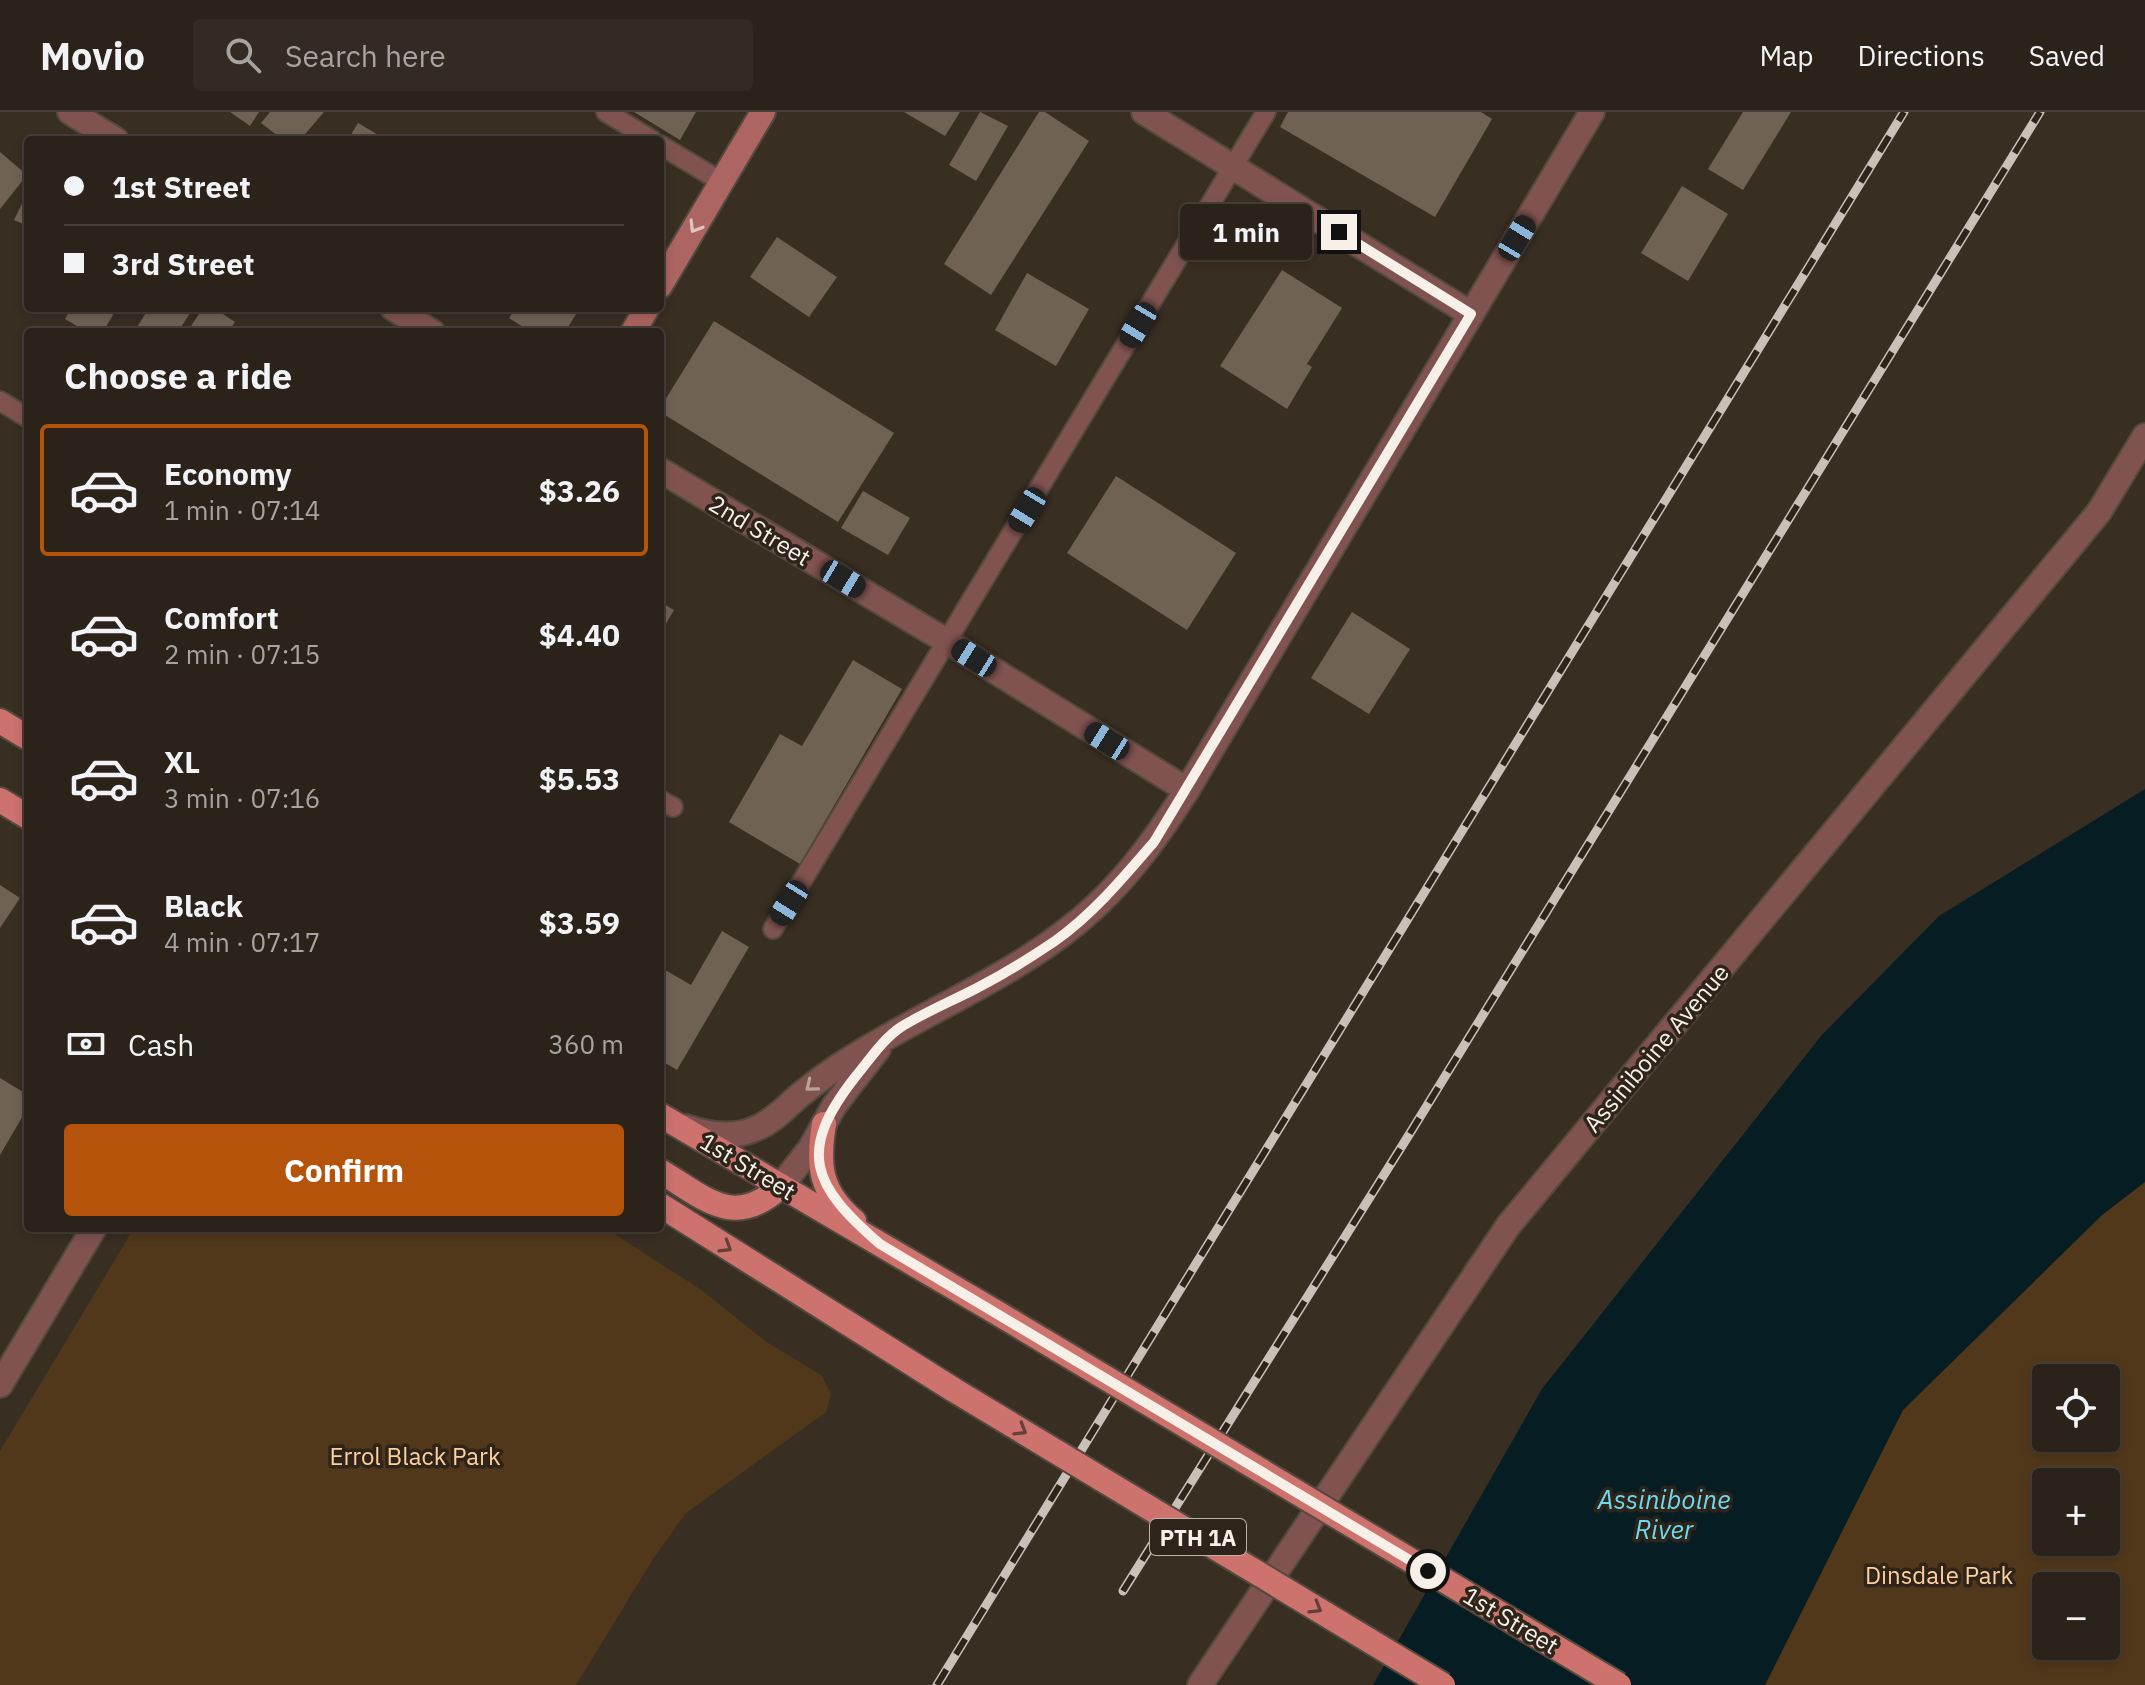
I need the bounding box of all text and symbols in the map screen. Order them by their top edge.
search box [193,19,753,91]
text: Movio [40,31,145,80]
icon: search [221,33,265,77]
text: Search here [285,36,446,75]
text: Map [1759,37,1813,74]
text: Directions [1857,37,1985,74]
text: Saved [2029,37,2105,74]
text: 1st Street [112,167,251,206]
callout: 1 min [1179,204,1311,260]
car [1494,211,1540,265]
route end [1321,214,1357,250]
text: 1 min [1212,215,1280,249]
one-way arrow [689,218,705,233]
text: 3rd Street [112,244,255,283]
car [1115,298,1161,352]
text: Choose a ride [64,352,292,399]
icon: car [68,454,140,526]
text: Economy [164,454,292,493]
text: $3.26 [539,471,620,510]
car [1004,483,1050,537]
street label: 2nd Street [703,487,817,573]
text: 1 min · 07:14 [164,493,320,527]
car [816,556,870,602]
icon: car [68,598,140,670]
text: Comfort [164,598,279,637]
text: $4.40 [539,615,620,654]
car [947,635,1001,681]
text: 2 min · 07:15 [164,637,320,671]
car [1080,718,1134,764]
icon: car [68,742,140,814]
text: XL [164,742,200,781]
text: $5.53 [539,759,620,798]
text: 3 min · 07:16 [164,781,320,815]
car [766,876,812,930]
icon: car [68,886,140,958]
text: Black [164,886,243,925]
text: $3.59 [539,903,620,942]
text: 4 min · 07:17 [164,925,320,959]
street label: Assiniboine Avenue [1576,957,1736,1139]
icon: cash [64,1022,108,1066]
text: Cash [128,1025,194,1064]
text: 360 m [548,1027,624,1061]
one-way arrow [806,1076,820,1091]
button: Confirm [64,1124,624,1216]
street label: 1st Street [694,1125,802,1207]
one-way arrow [717,1237,732,1252]
map controls [2032,1364,2120,1660]
button: locate [2032,1364,2120,1452]
one-way arrow [1012,1420,1027,1436]
park label: Errol Black Park [329,1440,501,1472]
button: + [2032,1468,2120,1556]
water label: Assiniboine River [1597,1482,1730,1546]
road number: PTH 1A [1150,1519,1246,1555]
route start [1410,1553,1446,1589]
park label: Dinsdale Park [1865,1559,2013,1591]
button: − [2032,1572,2120,1660]
street label: 1st Street [1457,1579,1565,1661]
one-way arrow [1307,1598,1322,1614]

